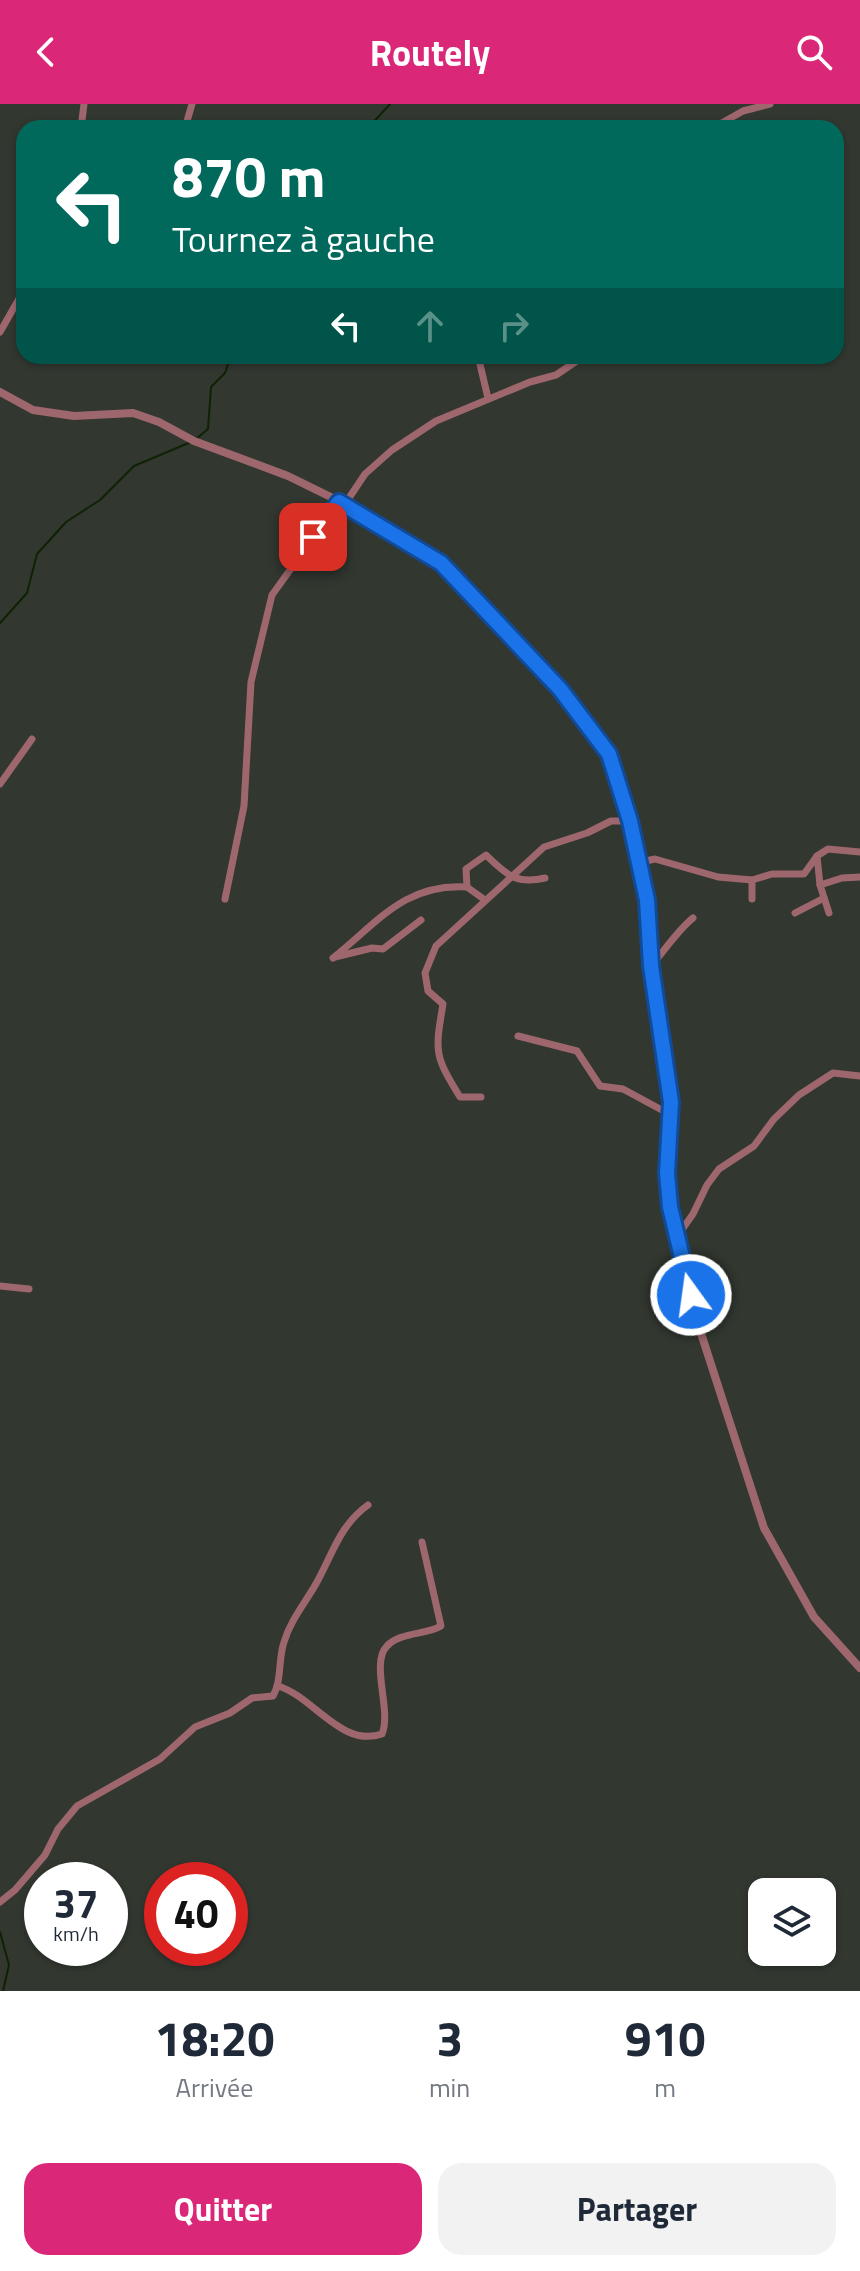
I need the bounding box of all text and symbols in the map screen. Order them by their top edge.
text: Routely [370,25,490,80]
icon: back [24,30,68,74]
icon: search [792,30,836,74]
text: 870 m [172,134,325,219]
icon: left [40,152,144,256]
text: Tournez à gauche [172,211,435,266]
icon: left [324,304,368,348]
icon: ahead [408,304,452,348]
icon: right [492,304,536,348]
pin [279,503,347,571]
icon: arrive [291,515,335,559]
position arrow [649,1253,733,1337]
speed limit sign: 40 [144,1862,248,1966]
text: 37 [54,1873,98,1934]
map controls [748,1878,836,1966]
button: layers [748,1878,836,1966]
text: km/h [53,1918,99,1949]
text: 18:20 [155,2002,274,2075]
text: 3 [436,2002,463,2075]
text: 910 [625,2002,705,2075]
text: Arrivée [176,2068,253,2107]
text: min [429,2068,470,2107]
text: m [654,2068,676,2107]
button: Quitter [24,2163,422,2255]
button: Partager [438,2163,836,2255]

